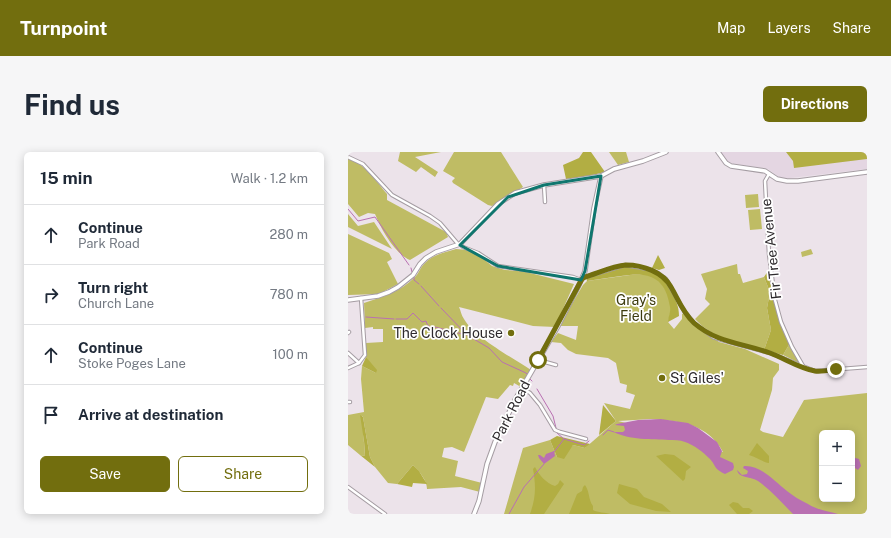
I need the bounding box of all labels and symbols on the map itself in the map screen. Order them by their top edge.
street label: Fir Tree Avenue [758,198,784,300]
park label: Gray's Field [616,292,656,324]
place label: The Clock House [393,325,503,341]
marker: The Clock House [506,328,516,338]
route start [529,351,547,369]
route end [827,360,845,378]
place label: St Giles' [670,370,724,386]
marker: St Giles' [657,373,667,383]
street label: Park Road [489,378,533,444]

